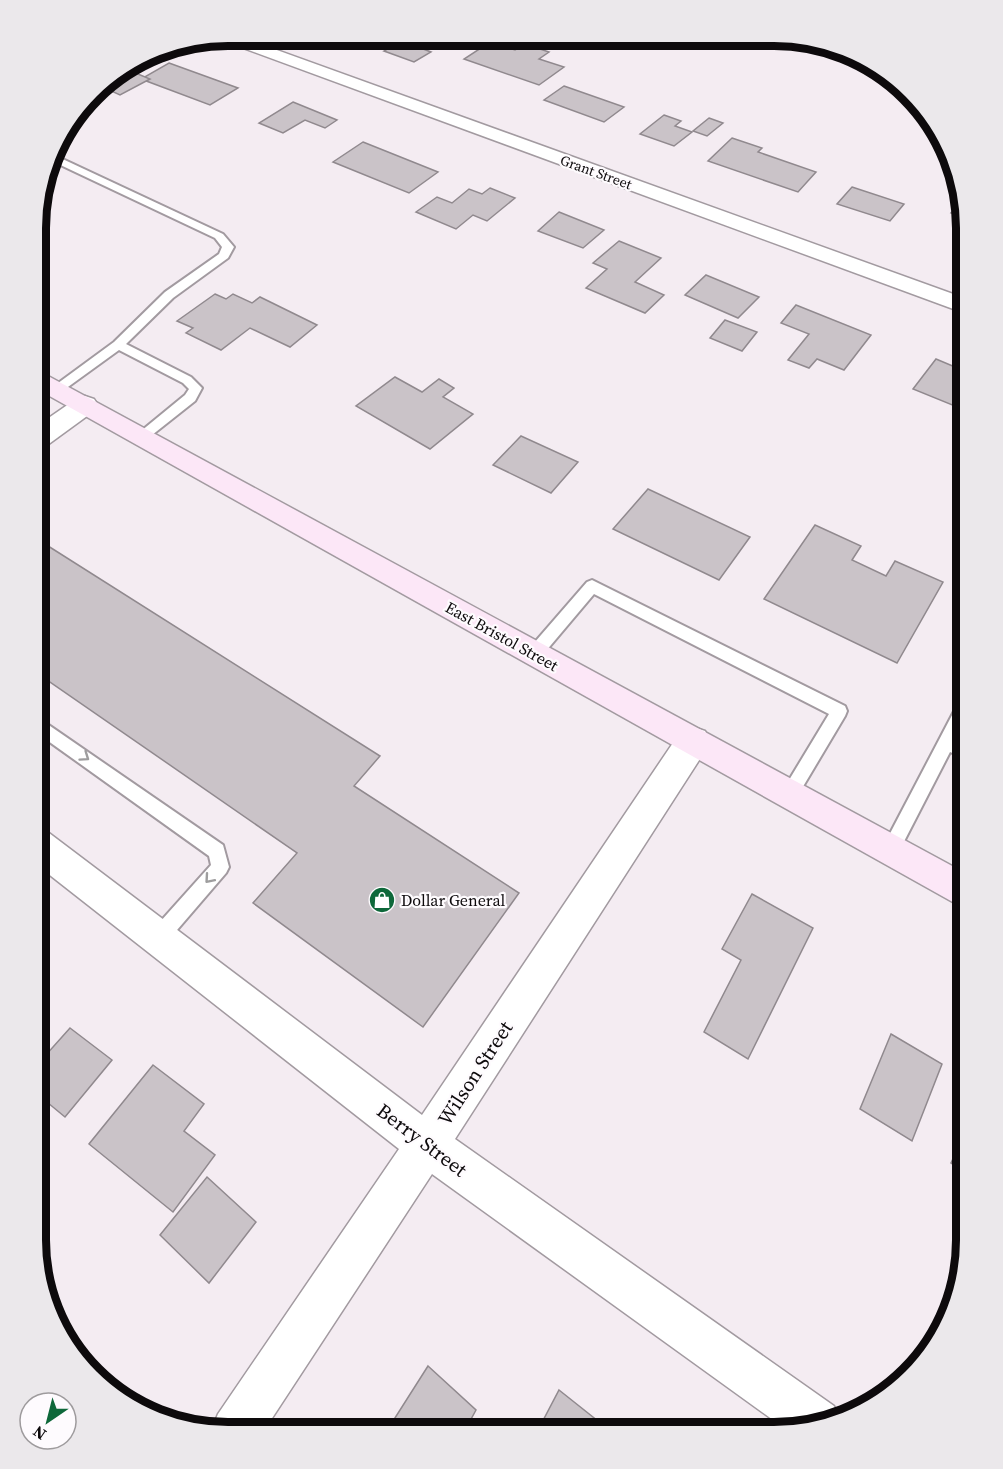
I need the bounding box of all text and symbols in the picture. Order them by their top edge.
street label: Grant Street [557,150,635,194]
street label: East Bristol Street [442,596,563,677]
one-way arrow [78,750,89,761]
one-way arrow [205,873,216,883]
shop icon: Dollar General [367,885,397,915]
place label: Dollar General [401,889,506,911]
street label: Wilson Street [431,1015,519,1130]
street label: Berry Street [371,1097,473,1184]
north arrow [18,1391,78,1451]
text: N [28,1421,50,1446]

